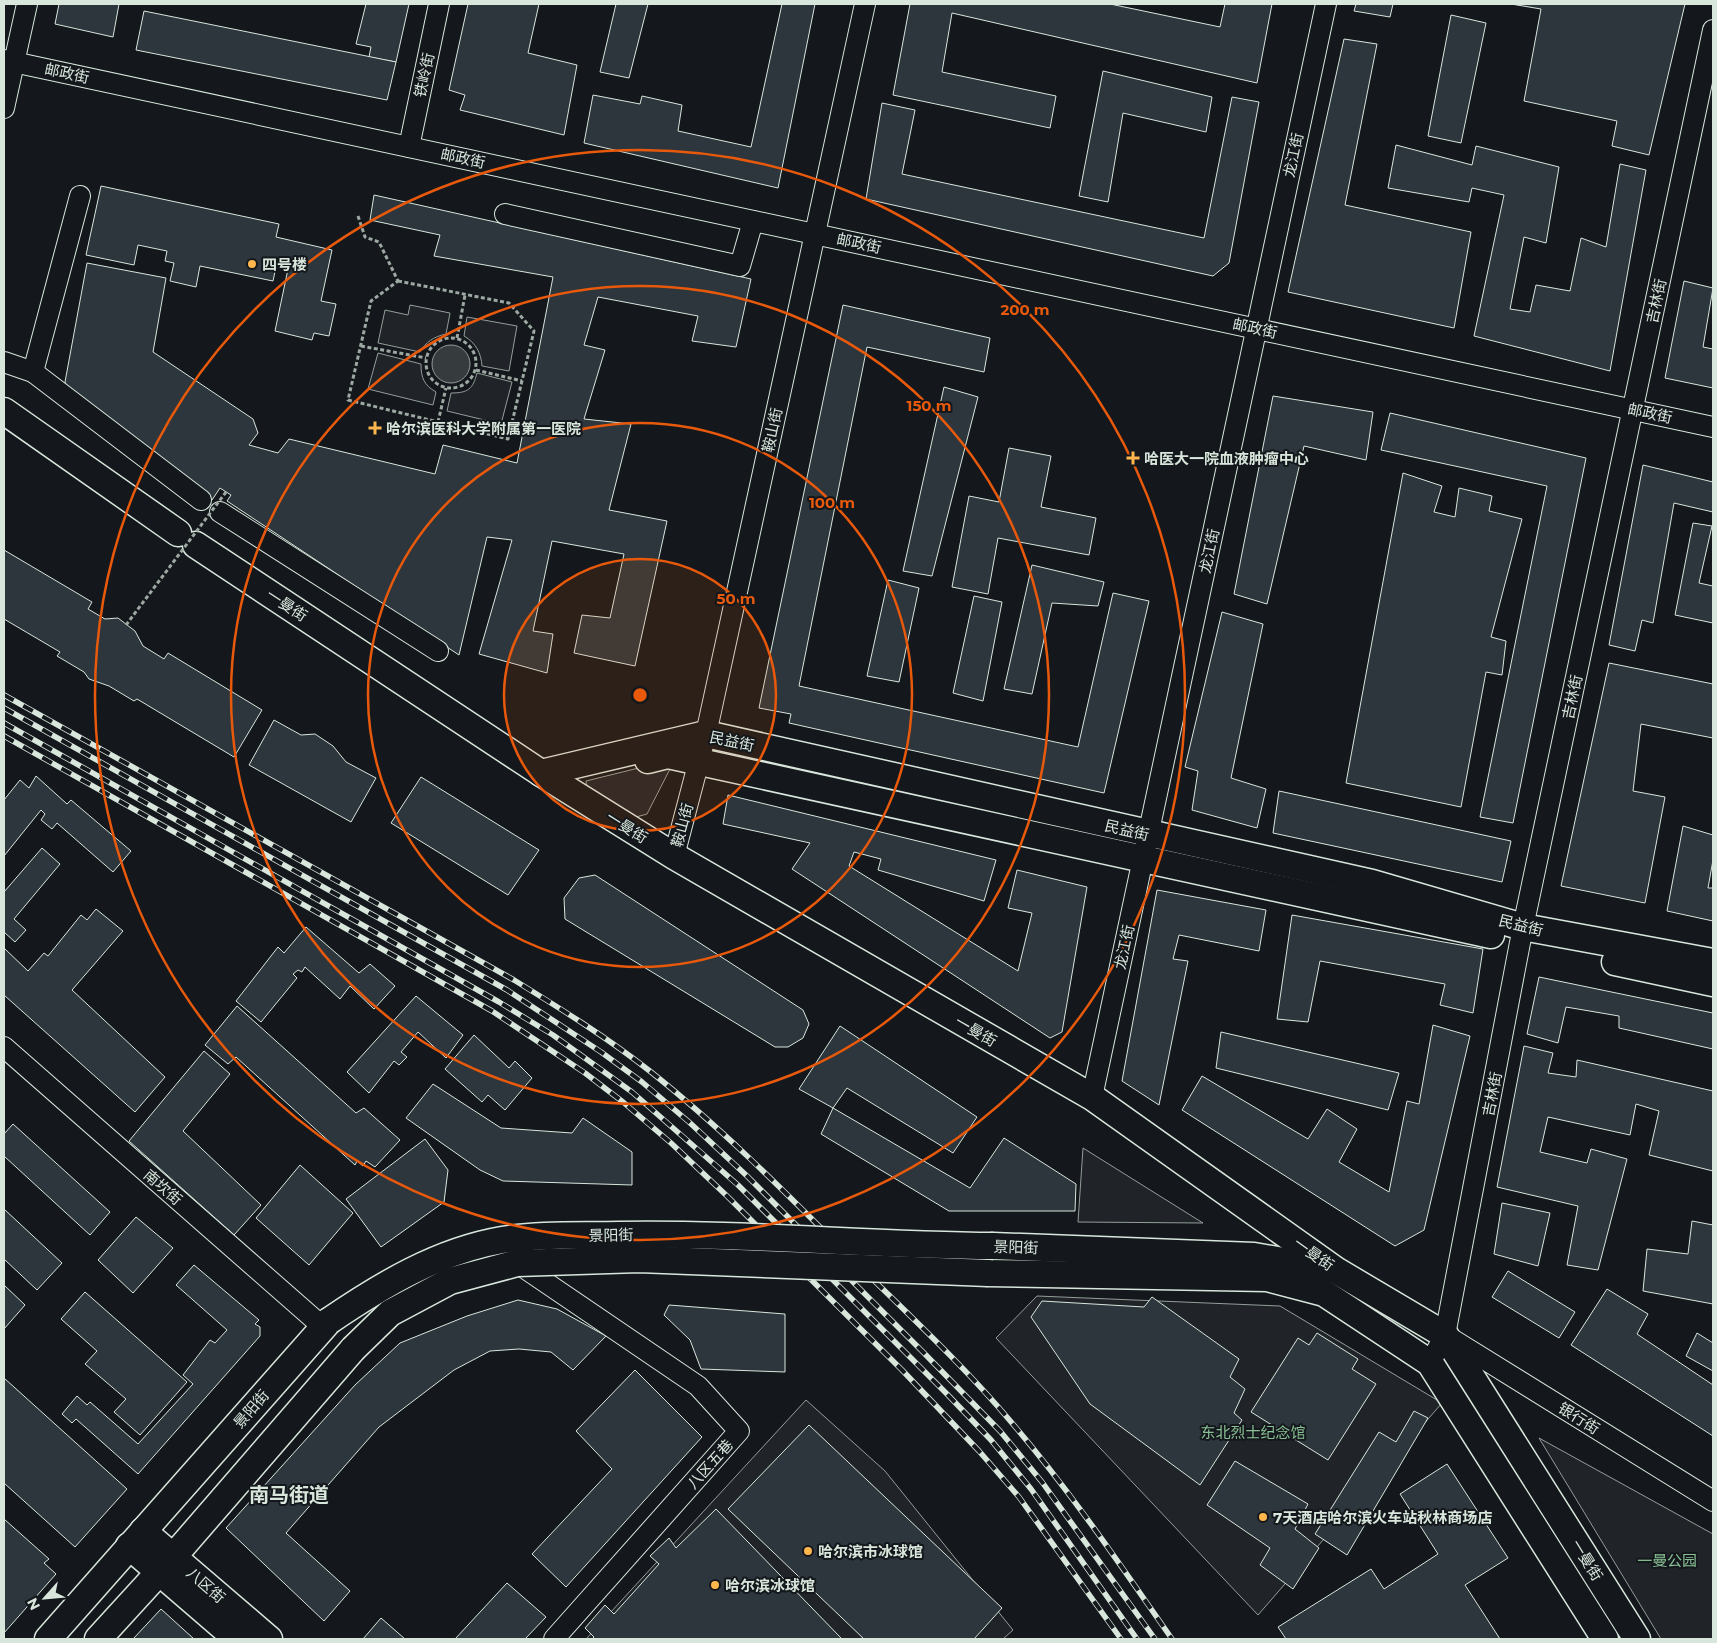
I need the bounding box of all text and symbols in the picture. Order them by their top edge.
street label: 铁岭街 [410,51,438,99]
street label: 邮政街 [43,59,91,87]
street label: 龙江街 [1279,131,1307,179]
street label: 邮政街 [439,144,487,172]
street label: 邮政街 [835,229,883,257]
place label: 四号楼 [262,255,307,274]
marker: 四号楼 [246,258,258,270]
street label: 吉林街 [1642,277,1670,325]
text: 200 m [1000,300,1050,319]
street label: 邮政街 [1231,314,1279,342]
text: 150 m [907,396,951,415]
street label: 邮政街 [1626,399,1674,427]
street label: 鞍山街 [758,406,786,454]
place label: 哈尔滨医科大学附属第一医院 [386,419,581,438]
marker: 哈尔滨医科大学附属第一医院 [368,421,382,435]
place label: 哈医大一院血液肿瘤中心 [1144,449,1309,468]
marker: 哈医大一院血液肿瘤中心 [1126,451,1140,465]
text: 100 m [809,493,855,512]
street label: 龙江街 [1195,527,1223,575]
street label: 一曼街 [263,585,311,625]
text: 50 m [716,589,756,608]
street label: 吉林街 [1558,673,1586,721]
centre of rings [631,686,649,704]
street label: 民益街 [708,727,756,755]
street label: 鞍山街 [667,801,697,849]
street label: 一曼街 [603,807,651,847]
street label: 民益街 [1103,816,1151,844]
street label: 民益街 [1497,910,1545,940]
street label: 龙江街 [1110,923,1138,971]
street label: 一曼街 [952,1012,1000,1050]
street label: 吉林街 [1478,1070,1506,1118]
street label: 南坎街 [140,1165,186,1209]
street label: 景阳街 [588,1225,634,1245]
street label: 一曼街 [1290,1233,1338,1275]
street label: 景阳街 [993,1237,1039,1257]
street label: 景阳街 [229,1386,273,1432]
street label: 银行街 [1555,1398,1603,1438]
park label: 东北烈士纪念馆 [1200,1423,1306,1442]
street label: 八区五巷 [683,1435,737,1493]
district label: 南马街道 [249,1483,329,1507]
place label: 7天酒店哈尔滨火车站秋林商场店 [1273,1508,1492,1527]
marker: 7天酒店哈尔滨火车站秋林商场店 [1257,1511,1269,1523]
street label: 一曼街 [1567,1536,1607,1584]
place label: 哈尔滨市冰球馆 [818,1542,923,1561]
marker: 哈尔滨市冰球馆 [802,1545,814,1557]
park label: 一曼公园 [1637,1551,1697,1570]
street label: 八区街 [183,1563,229,1607]
north arrow [20,1573,70,1623]
place label: 哈尔滨冰球馆 [725,1576,815,1595]
marker: 哈尔滨冰球馆 [709,1579,721,1591]
text: N [23,1595,44,1613]

